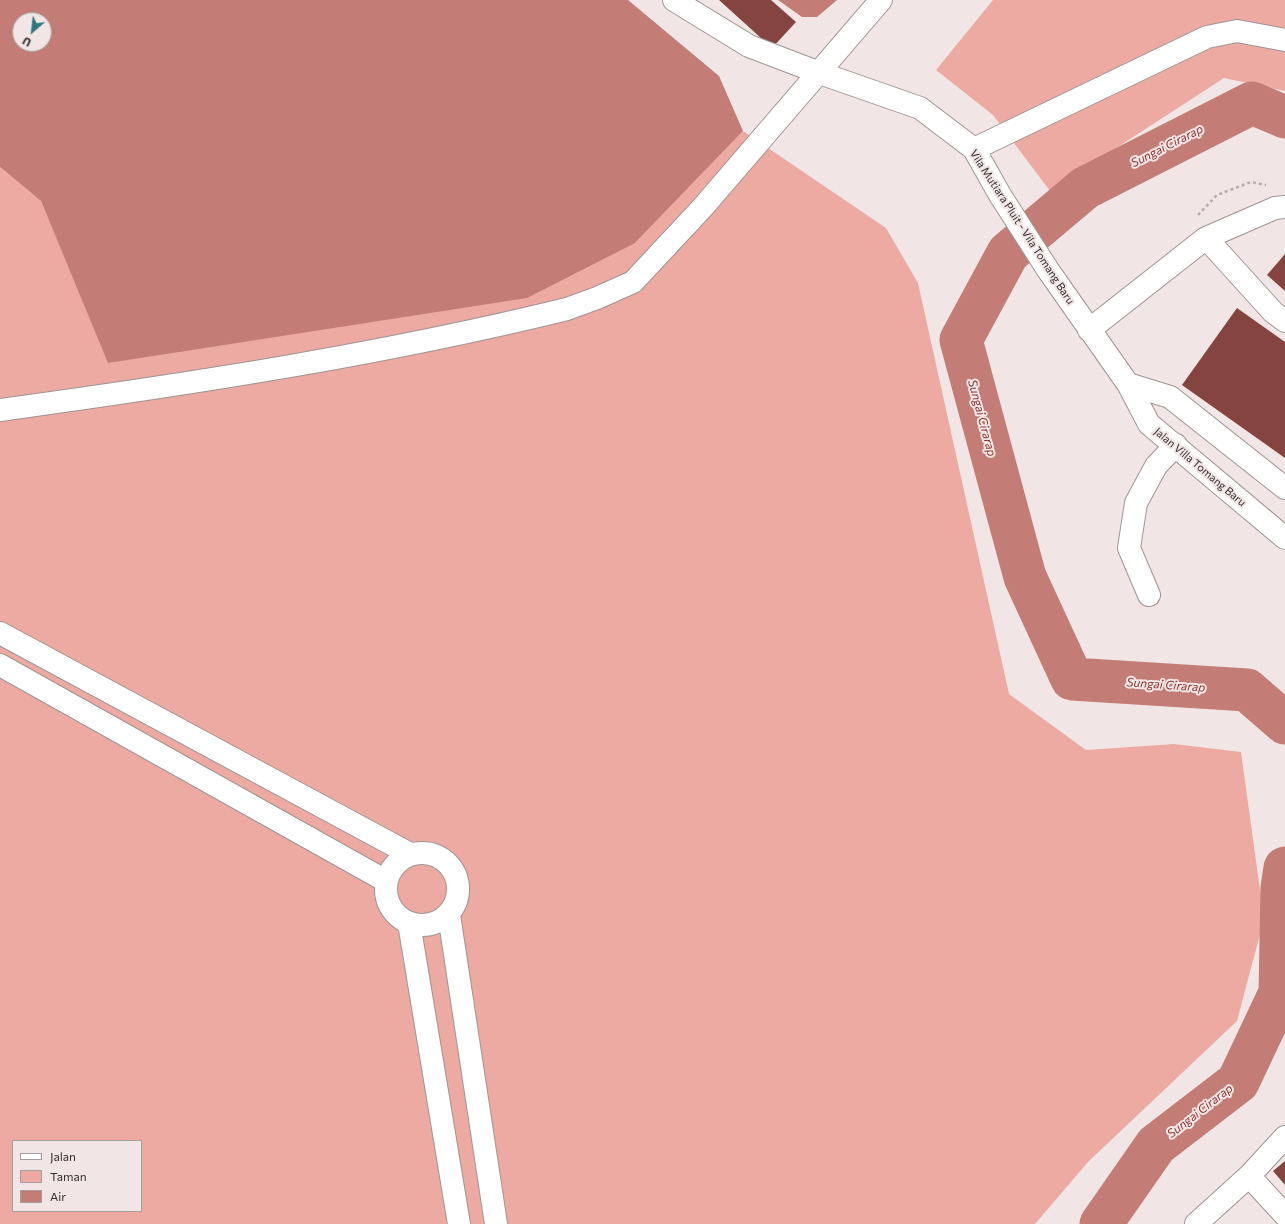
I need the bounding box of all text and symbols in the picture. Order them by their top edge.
north arrow [12,12,52,52]
text: U [20,35,33,50]
water label: Sungai Cirarap [1129,122,1205,170]
street label: Vila Mutiara Pluit - Vila Tomang Baru [967,147,1077,307]
water label: Sungai Cirarap [965,378,999,458]
street label: Jalan Villa Tomang Baru [1151,425,1249,509]
water label: Sungai Cirarap [1126,675,1206,695]
water label: Sungai Cirarap [1164,1081,1236,1141]
legend [12,1140,142,1212]
text: Jalan [50,1149,76,1163]
text: Taman [50,1169,87,1183]
text: Air [50,1189,66,1203]

